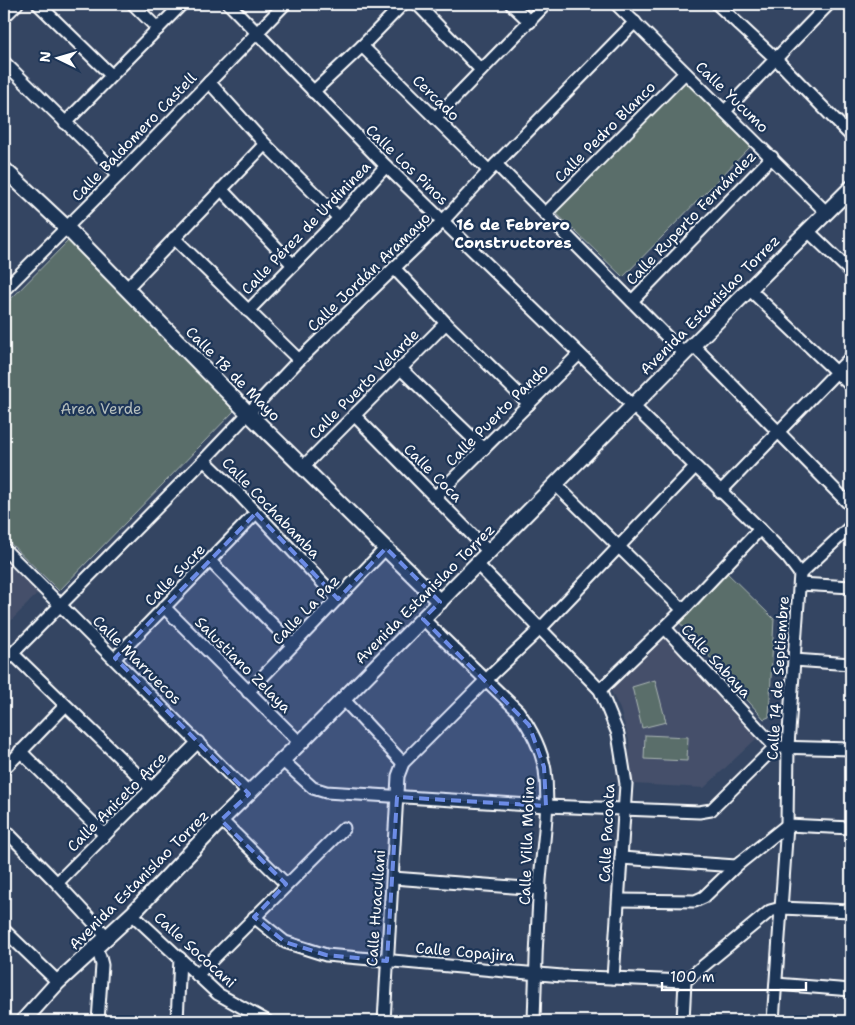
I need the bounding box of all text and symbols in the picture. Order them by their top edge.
north arrow [32,32,82,82]
text: N [36,51,54,63]
street label: Calle Yucumo [691,57,773,137]
street label: Calle Baldomero Castell [67,68,201,206]
street label: Cercado [408,71,464,125]
street label: Calle Pedro Blanco [550,77,660,187]
street label: Calle Los Pinos [361,120,453,210]
street label: Calle Ruperto Fernández [621,146,761,290]
street label: Calle Pérez de Urdininea [237,156,376,299]
street label: Calle Jordán Aramayo [303,208,435,336]
district label: 16 de Febrero Constructores [454,214,572,253]
street label: Avenida Estanislao Torrez [636,231,784,379]
street label: Calle 18 de Mayo [181,322,285,426]
street label: Calle Puerto Velarde [305,325,423,443]
street label: Calle Puerto Pando [441,359,553,471]
park label: Area Verde [60,399,142,419]
street label: Calle Coca [399,439,467,507]
street label: Calle Cochabamba [217,453,325,563]
street label: Avenida Estanislao Torrez [351,520,499,668]
street label: Calle Sucre [140,540,210,610]
street label: Calle La Paz [268,571,344,649]
street label: Calle 14 de Septiembre [762,595,794,761]
street label: Calle Marruecos [88,611,186,709]
street label: Salustiano Zelaya [190,612,296,718]
street label: Calle Sabaya [677,620,756,703]
street label: Calle Aniceto Arce [63,748,171,856]
street label: Calle Villa Molino [515,776,539,906]
street label: Calle Pacoata [594,782,620,883]
street label: Avenida Estanislao Torrez [65,806,213,954]
street label: Calle Huacullani [362,849,390,967]
street label: Calle Sococani [150,908,240,992]
street label: Calle Copajira [414,938,516,966]
scale bar [662,960,806,992]
text: 100 m [670,967,715,987]

